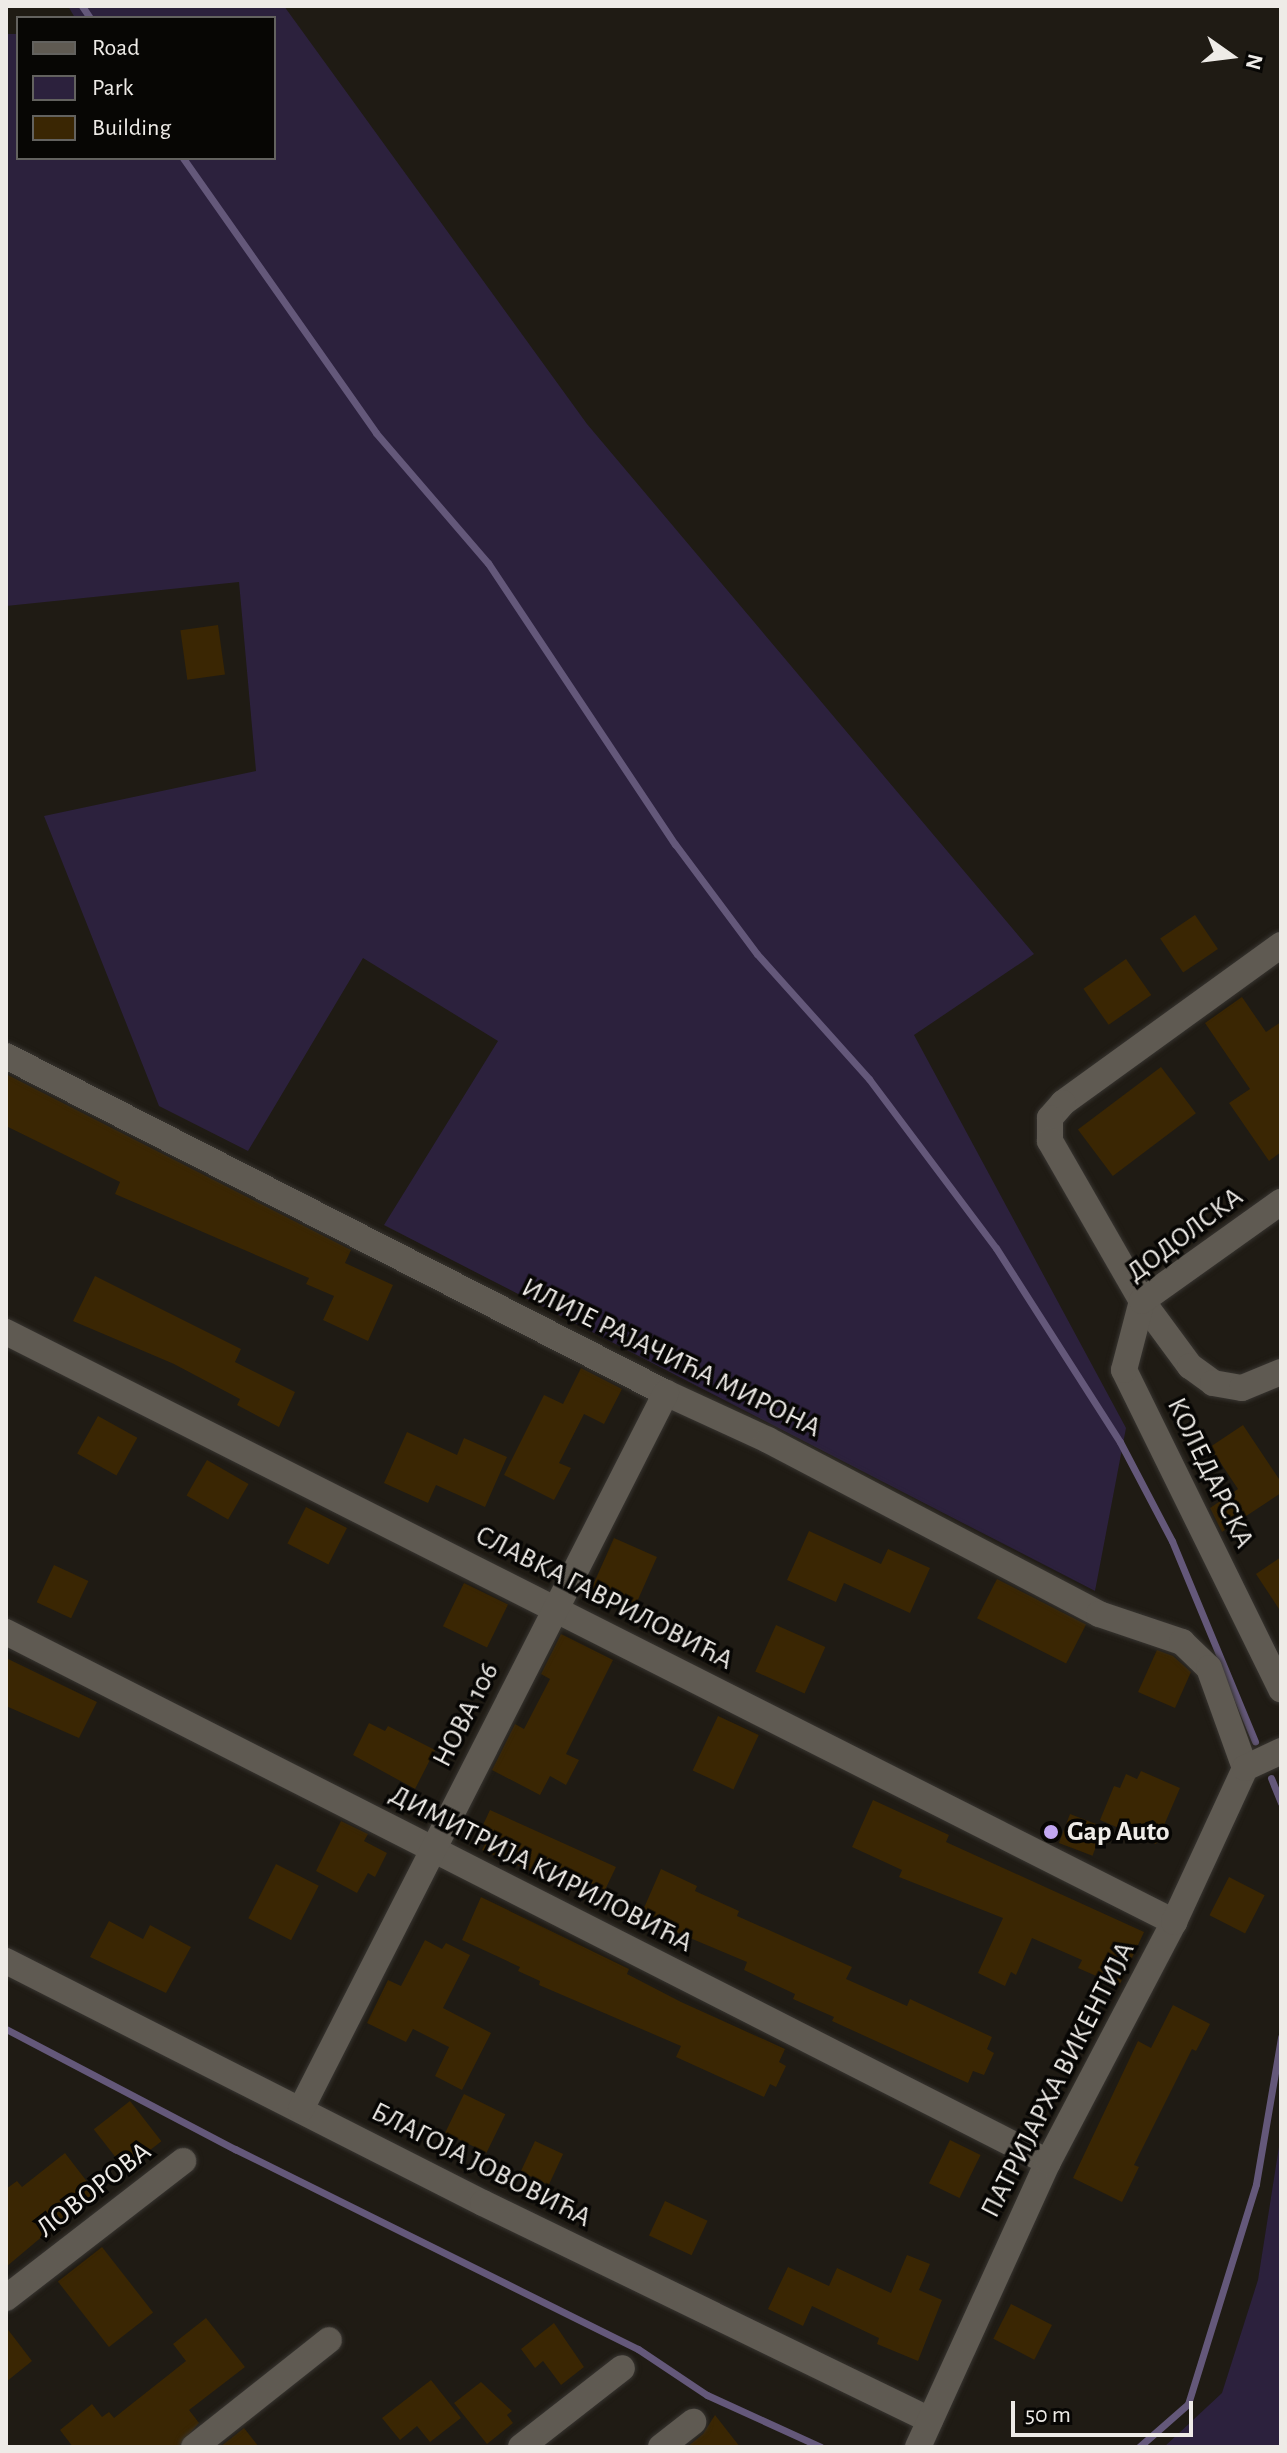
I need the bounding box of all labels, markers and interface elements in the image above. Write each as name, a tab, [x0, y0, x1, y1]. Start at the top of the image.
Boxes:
legend	[16, 16, 276, 160]
north arrow	[1191, 16, 1271, 96]
text: Road	[92, 36, 140, 60]
text: N	[1242, 52, 1267, 72]
text: Park	[92, 76, 133, 100]
text: Building	[92, 116, 171, 140]
street label: ДОДОЛСКА	[1120, 1180, 1250, 1290]
street label: ИЛИЈЕ РАЈАЧИЋА МИРОНА	[516, 1271, 826, 1445]
street label: КОЛЕДАРСКА	[1159, 1392, 1261, 1554]
street label: СЛАВКА ГАВРИЛОВИЋА	[470, 1518, 738, 1678]
street label: НОВА 106	[425, 1657, 507, 1773]
street label: ДИМИТРИЈА КИРИЛОВИЋА	[384, 1778, 698, 1960]
place label: Gap Auto	[1067, 1815, 1170, 1849]
marker: Gap Auto	[1042, 1823, 1060, 1841]
street label: ПАТРИЈАРХА ВИКЕНТИЈА	[974, 1936, 1142, 2224]
street label: БЛАГОЈА ЈОВОВИЋА	[365, 2095, 597, 2235]
street label: ЛОВОРОВА	[30, 2135, 158, 2245]
scale bar	[1015, 2385, 1197, 2435]
text: 50 m	[1025, 2403, 1071, 2427]

